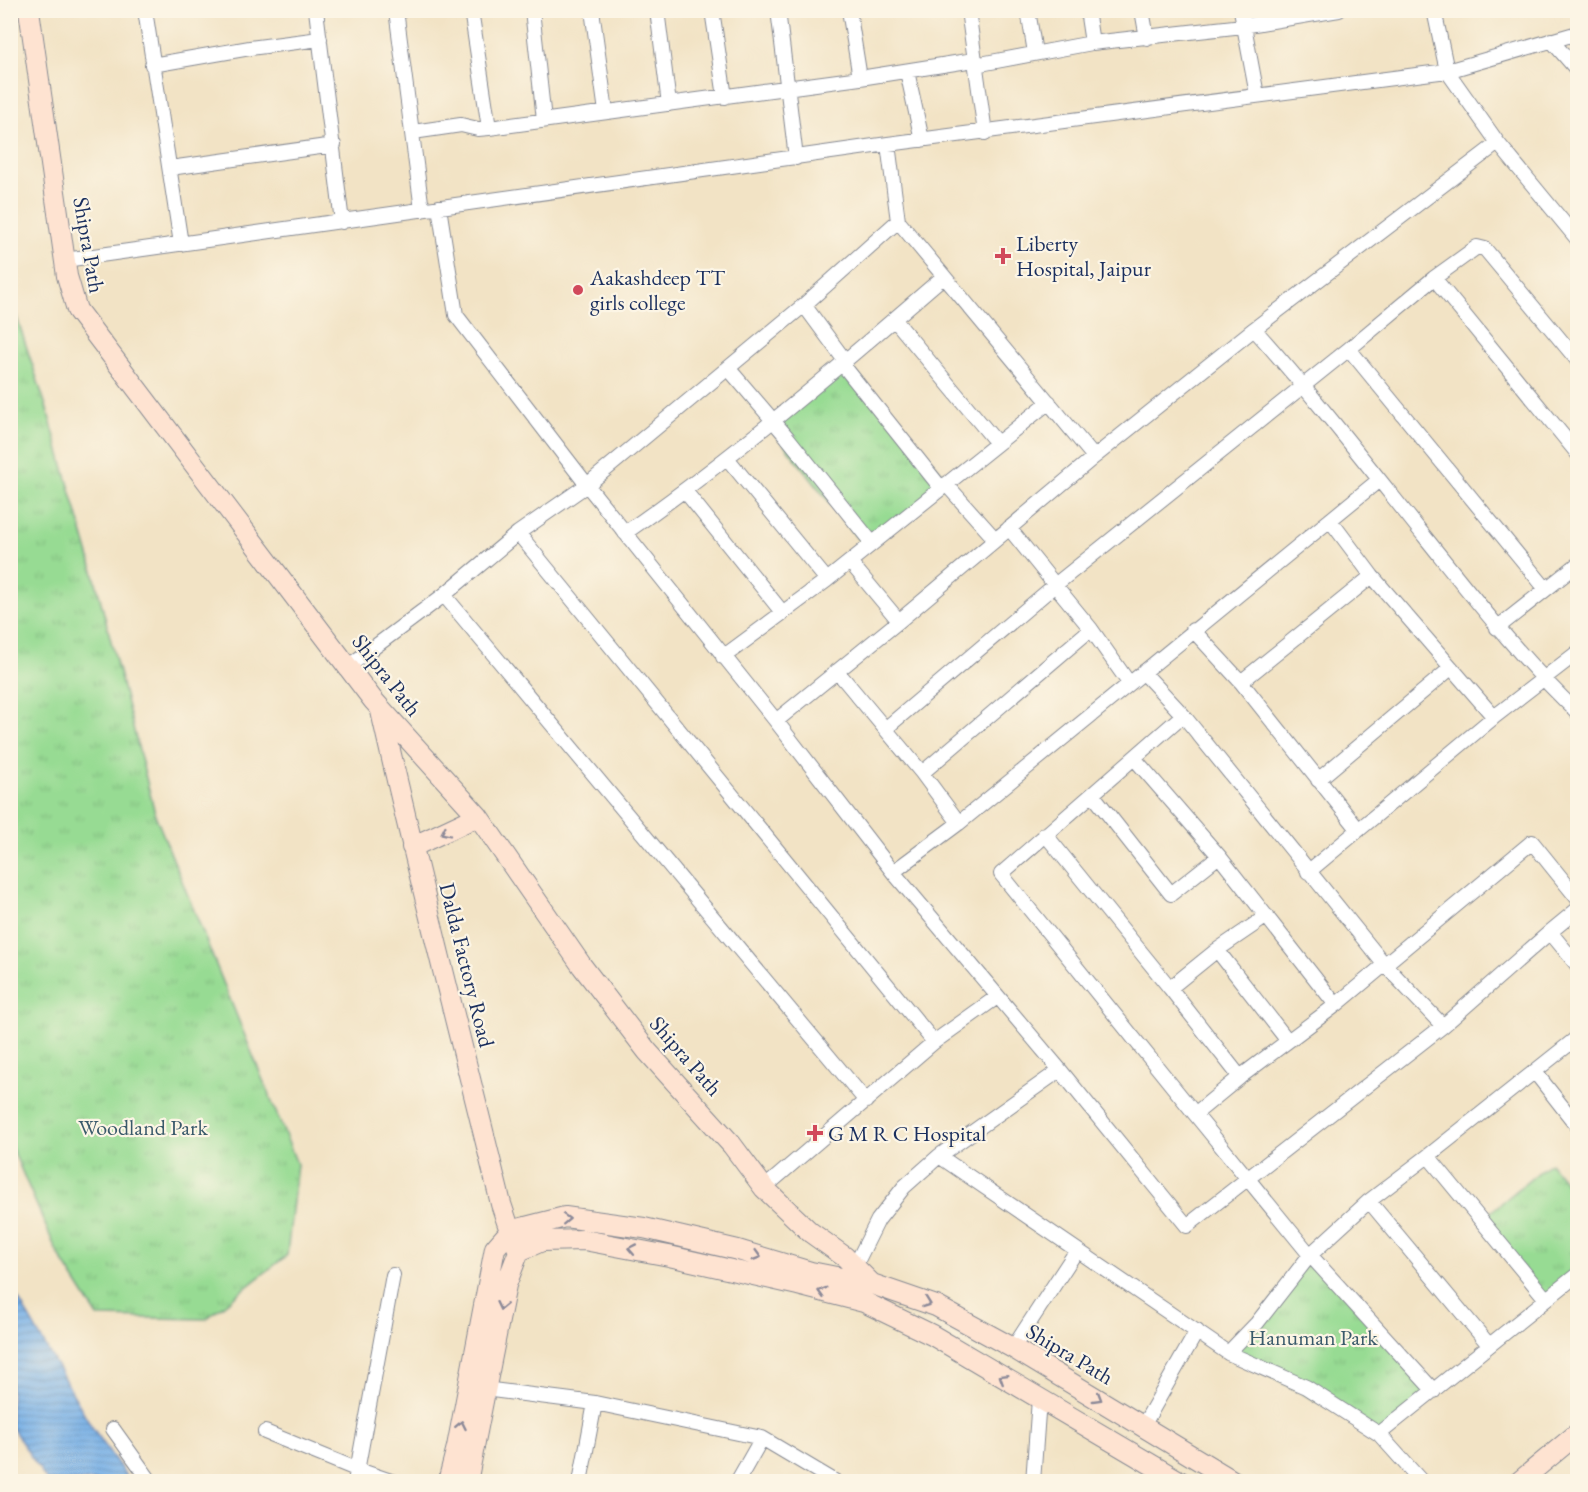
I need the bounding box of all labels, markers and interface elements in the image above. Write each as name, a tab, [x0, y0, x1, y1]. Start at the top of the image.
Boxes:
street label: Shipra Path	[66, 195, 112, 295]
place label: Liberty Hospital, Jaipur	[1016, 229, 1152, 283]
marker: Liberty Hospital, Jaipur	[994, 247, 1012, 265]
place label: Aakashdeep TT girls college	[589, 263, 725, 317]
marker: Aakashdeep TT girls college	[571, 283, 585, 297]
street label: Shipra Path	[346, 628, 428, 722]
one-way arrow	[440, 824, 451, 836]
street label: Dalda Factory Road	[433, 880, 502, 1051]
street label: Shipra Path	[643, 1010, 729, 1102]
park label: Woodland Park	[78, 1113, 208, 1142]
place label: G M R C Hospital	[828, 1119, 986, 1148]
marker: G M R C Hospital	[806, 1124, 824, 1142]
one-way arrow	[562, 1213, 571, 1225]
one-way arrow	[627, 1243, 637, 1256]
one-way arrow	[752, 1248, 762, 1261]
one-way arrow	[817, 1287, 828, 1299]
one-way arrow	[922, 1296, 932, 1309]
one-way arrow	[495, 1301, 508, 1311]
street label: Shipra Path	[1021, 1317, 1119, 1391]
park label: Hanuman Park	[1248, 1323, 1378, 1352]
one-way arrow	[999, 1373, 1009, 1385]
one-way arrow	[1092, 1391, 1102, 1403]
one-way arrow	[454, 1420, 467, 1430]

